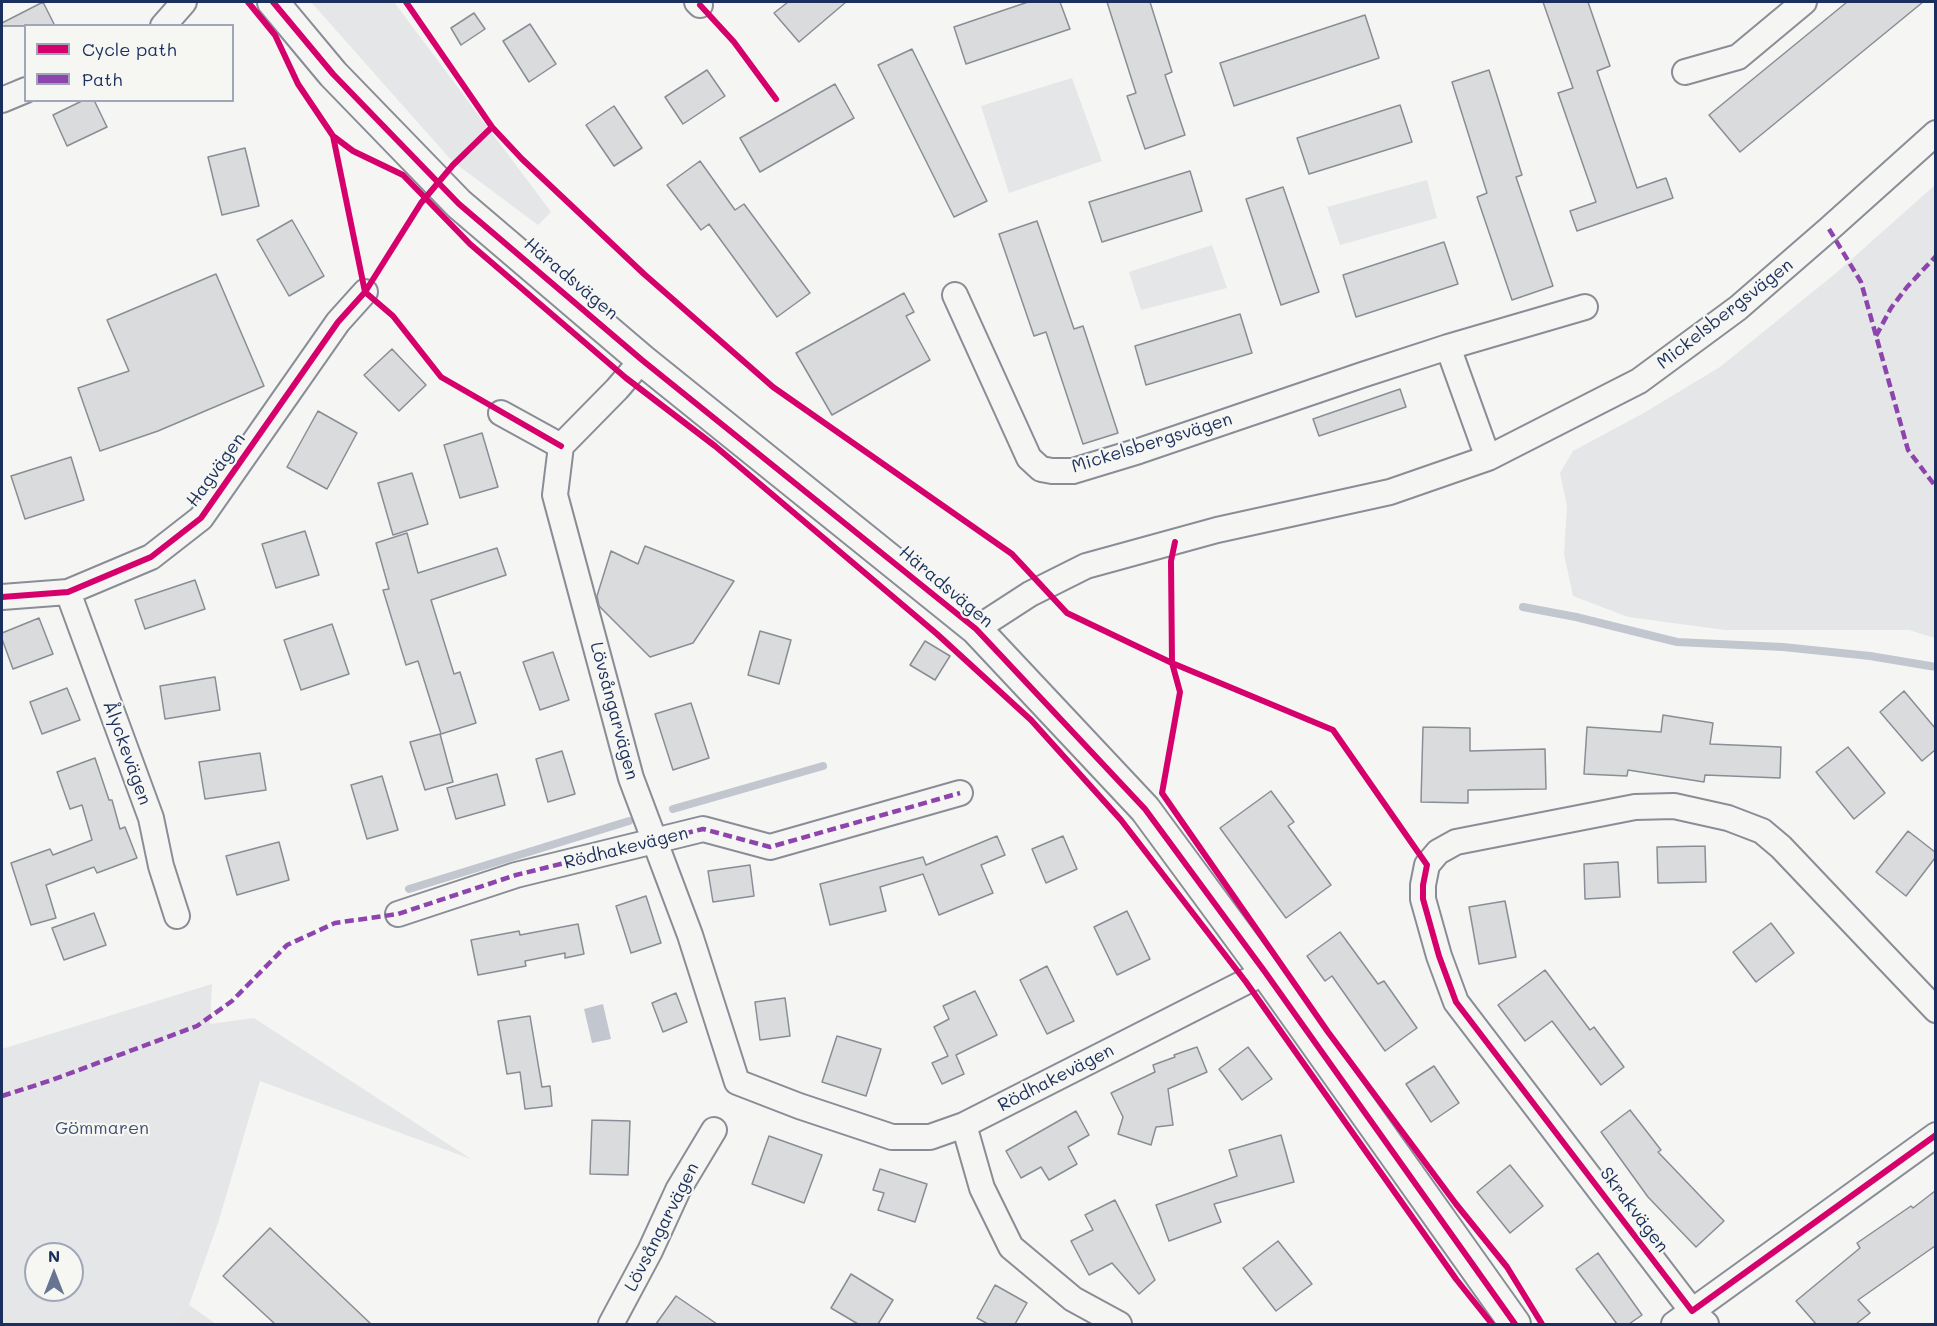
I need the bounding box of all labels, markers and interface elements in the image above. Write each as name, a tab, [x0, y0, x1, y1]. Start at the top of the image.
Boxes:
legend	[24, 24, 234, 102]
text: Cycle path	[82, 37, 177, 61]
text: Path	[82, 67, 122, 91]
street label: Häradsvägen	[520, 233, 622, 325]
street label: Mickelsbergsvägen	[1653, 254, 1797, 374]
street label: Mickelsbergsvägen	[1069, 408, 1235, 478]
street label: Hagvägen	[182, 429, 250, 511]
street label: Häradsvägen	[895, 541, 997, 633]
street label: Lövsångarvägen	[585, 640, 643, 782]
street label: Ålyckevägen	[98, 698, 156, 808]
street label: Rödhakevägen	[562, 822, 690, 874]
street label: Rödhakevägen	[994, 1039, 1118, 1117]
park label: Gömmaren	[55, 1117, 149, 1139]
street label: Lövsångarvägen	[620, 1159, 704, 1295]
street label: Skrakvägen	[1595, 1163, 1673, 1257]
north arrow	[24, 1242, 84, 1302]
text: N	[48, 1245, 60, 1266]

